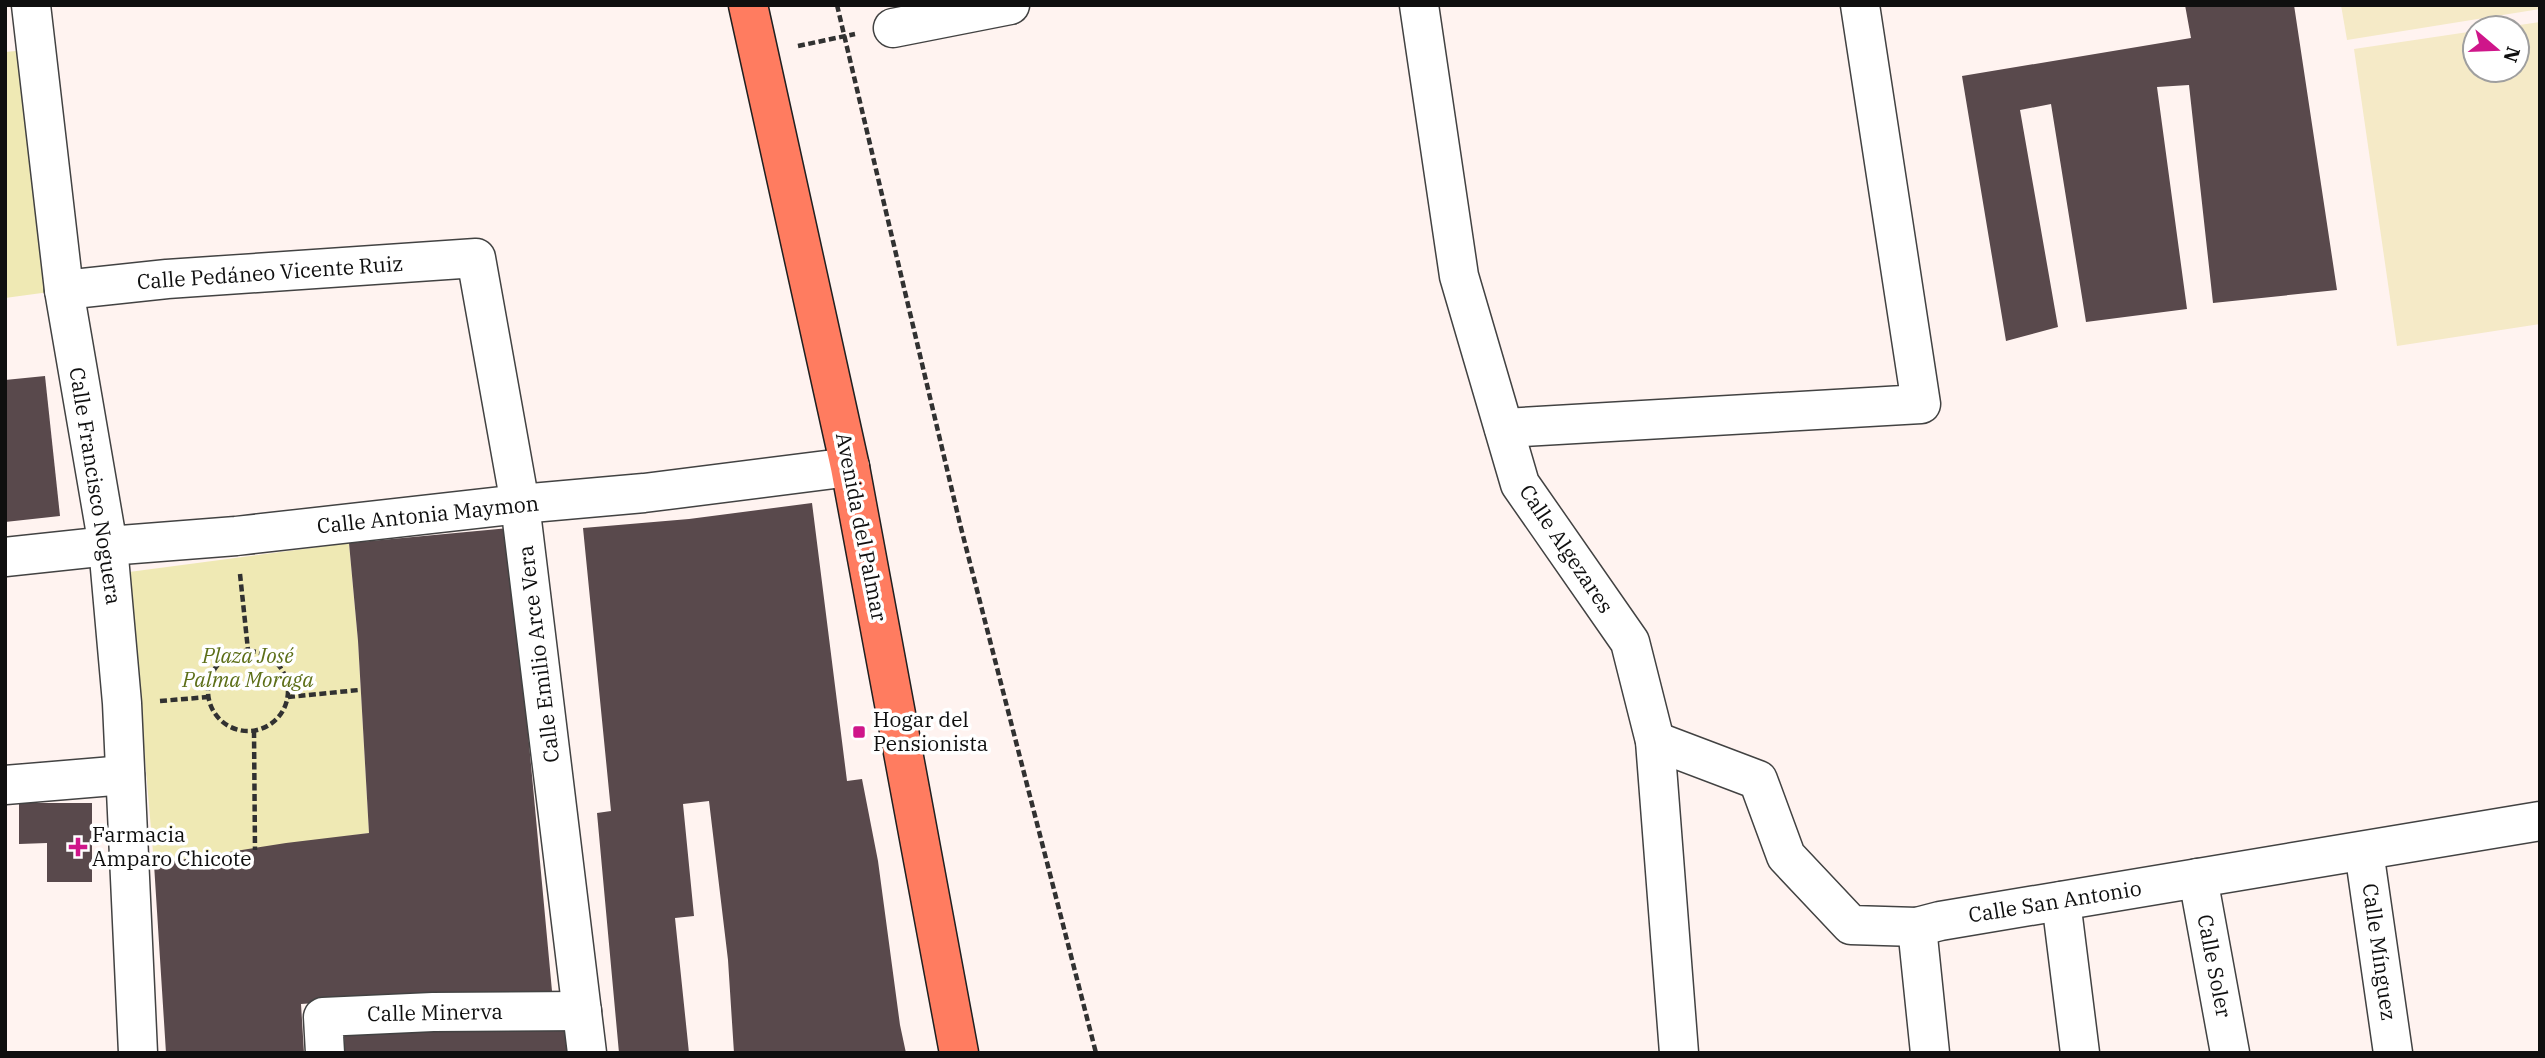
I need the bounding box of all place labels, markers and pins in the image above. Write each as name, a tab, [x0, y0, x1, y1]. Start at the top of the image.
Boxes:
place label: Hogar del Pensionista	[873, 705, 988, 757]
marker: Hogar del Pensionista	[851, 724, 867, 740]
place label: Farmacia Amparo Chicote	[92, 820, 251, 872]
marker: Farmacia Amparo Chicote	[70, 839, 86, 855]

